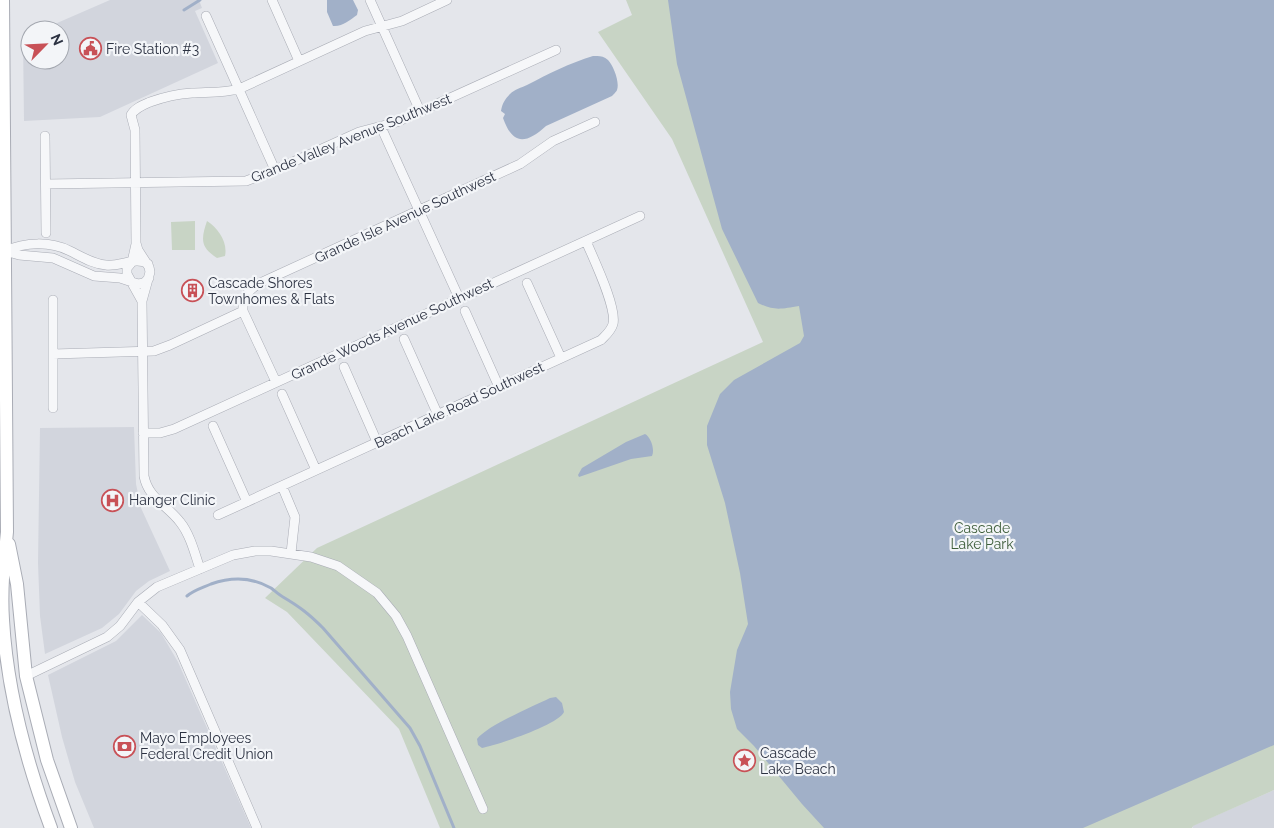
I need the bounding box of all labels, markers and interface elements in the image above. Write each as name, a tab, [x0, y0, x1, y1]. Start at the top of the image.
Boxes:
north arrow	[20, 20, 70, 70]
text: N	[47, 32, 66, 48]
public building icon: Fire Station #3	[78, 37, 102, 61]
place label: Fire Station #3	[106, 41, 199, 57]
street label: Grande Valley Avenue Southwest	[249, 90, 454, 186]
street label: Grande Isle Avenue Southwest	[312, 168, 498, 266]
place label: Cascade Shores Townhomes & Flats	[208, 275, 335, 307]
street label: Grande Woods Avenue Southwest	[288, 275, 496, 383]
building icon: Cascade Shores Townhomes & Flats	[180, 279, 204, 303]
street label: Beach Lake Road Southwest	[372, 359, 546, 451]
hospital icon: Hanger Clinic	[101, 488, 125, 512]
place label: Hanger Clinic	[129, 492, 216, 508]
park label: Cascade Lake Park	[950, 520, 1014, 552]
place label: Mayo Employees Federal Credit Union	[140, 730, 273, 762]
bank icon: Mayo Employees Federal Credit Union	[112, 734, 136, 758]
place label: Cascade Lake Beach	[760, 745, 836, 777]
place icon: Cascade Lake Beach	[732, 749, 756, 773]

